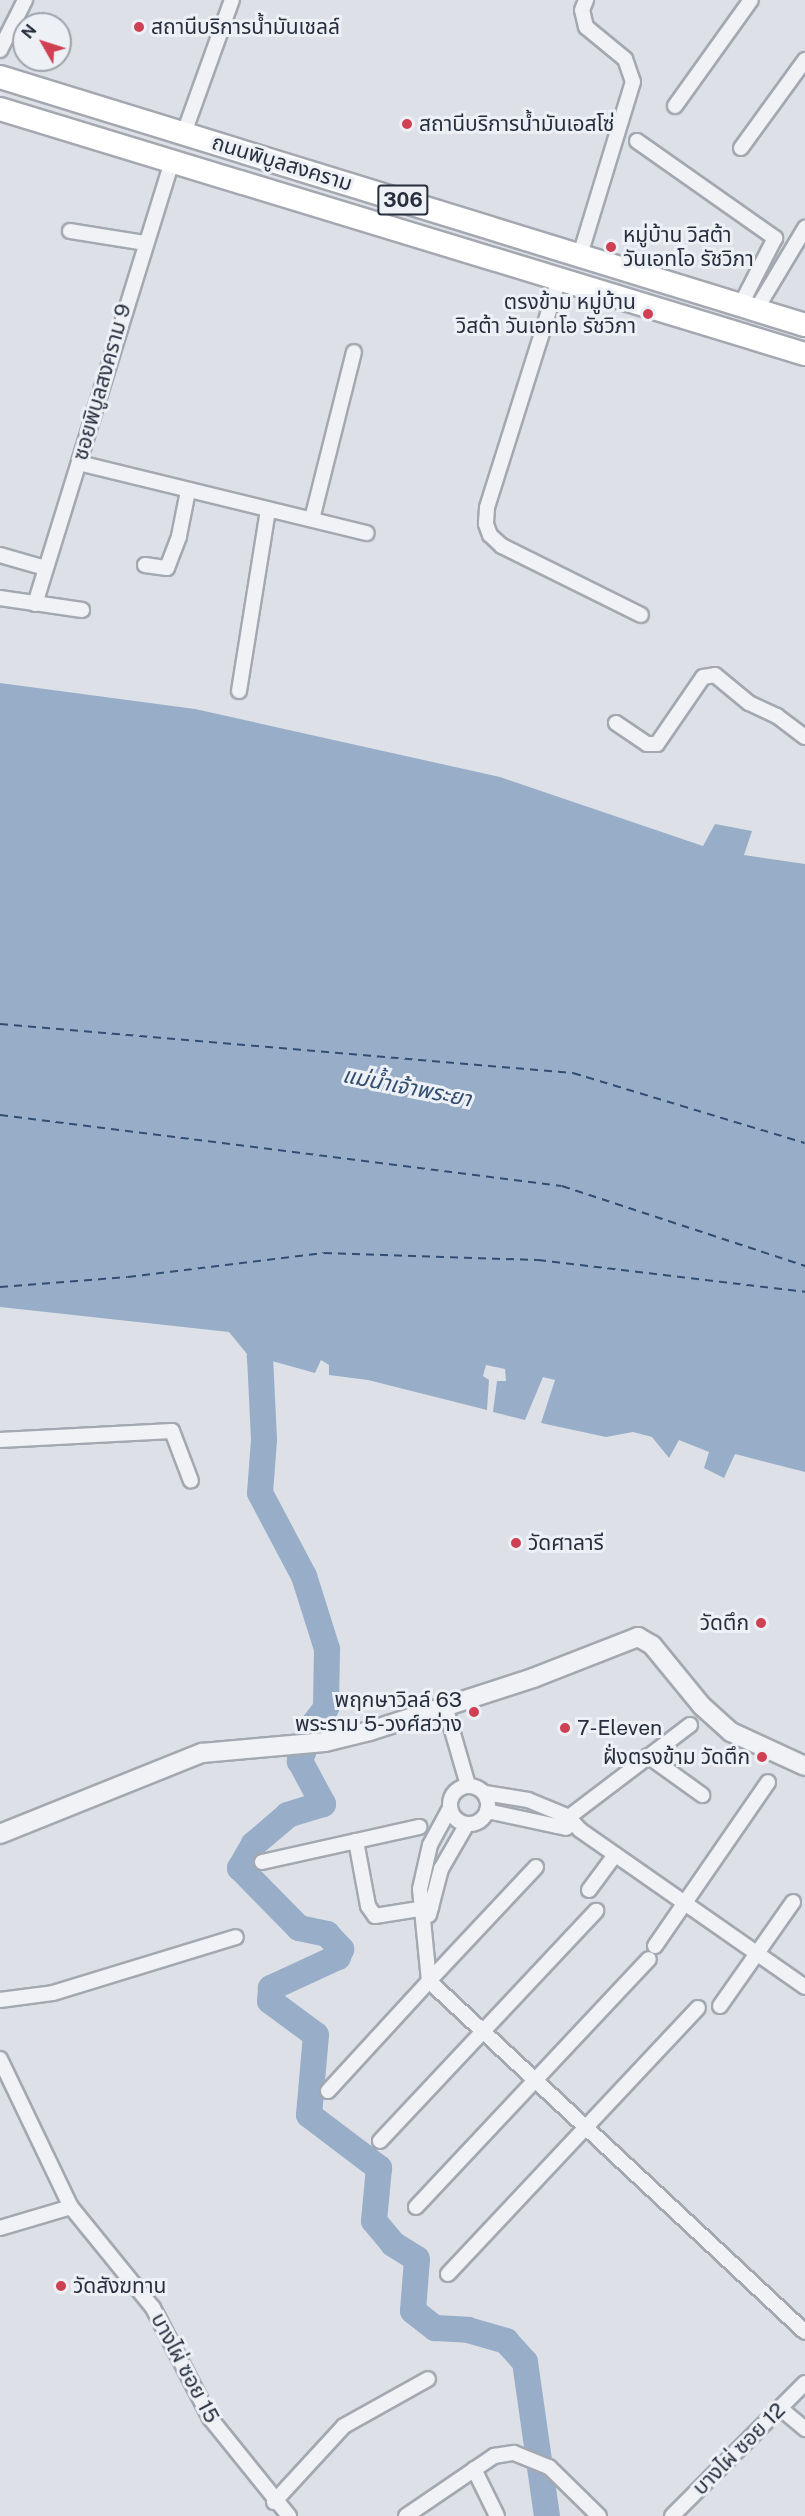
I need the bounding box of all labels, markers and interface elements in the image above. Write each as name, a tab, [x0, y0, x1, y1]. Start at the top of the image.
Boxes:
north arrow	[12, 12, 72, 72]
place label: สถานีบริการน้ำมันเชลล์	[151, 14, 340, 40]
marker: สถานีบริการน้ำมันเชลล์	[132, 20, 146, 34]
text: N	[18, 21, 40, 42]
place label: สถานีบริการน้ำมันเอสโซ่	[419, 111, 614, 137]
marker: สถานีบริการน้ำมันเอสโซ่	[400, 117, 414, 131]
street label: ถนนพิบูลสงคราม	[209, 130, 355, 196]
road number: 306	[376, 183, 430, 217]
place label: หมู่บ้าน วิสต้า วันเอทโอ รัชวิภา	[623, 222, 754, 272]
marker: หมู่บ้าน วิสต้า วันเอทโอ รัชวิภา	[604, 240, 618, 254]
place label: ตรงข้าม หมู่บ้าน วิสต้า วันเอทโอ รัชวิภา	[456, 289, 636, 339]
street label: ซอยพิบูลสงคราม 9	[68, 301, 136, 463]
marker: ตรงข้าม หมู่บ้าน วิสต้า วันเอทโอ รัชวิภา	[641, 307, 655, 321]
water label: แม่น้ำเจ้าพระยา	[340, 1062, 474, 1112]
place label: วัดศาลารี	[528, 1530, 604, 1556]
marker: วัดศาลารี	[509, 1536, 523, 1550]
place label: วัดตึก	[700, 1610, 749, 1636]
marker: วัดตึก	[754, 1616, 768, 1630]
place label: พฤกษาวิลล์ 63 พระราม 5-วงศ์สว่าง	[295, 1687, 462, 1737]
marker: พฤกษาวิลล์ 63 พระราม 5-วงศ์สว่าง	[467, 1705, 481, 1719]
place label: 7-Eleven	[577, 1715, 662, 1741]
marker: 7-Eleven	[558, 1721, 572, 1735]
place label: ฝั่งตรงข้าม วัดตึก	[603, 1744, 750, 1770]
marker: ฝั่งตรงข้าม วัดตึก	[755, 1750, 769, 1764]
place label: วัดสังฆทาน	[73, 2273, 166, 2299]
marker: วัดสังฆทาน	[54, 2279, 68, 2293]
street label: บางไผ่ ซอย 15	[145, 2309, 225, 2427]
street label: บางไผ่ ซอย 12	[688, 2398, 790, 2500]

